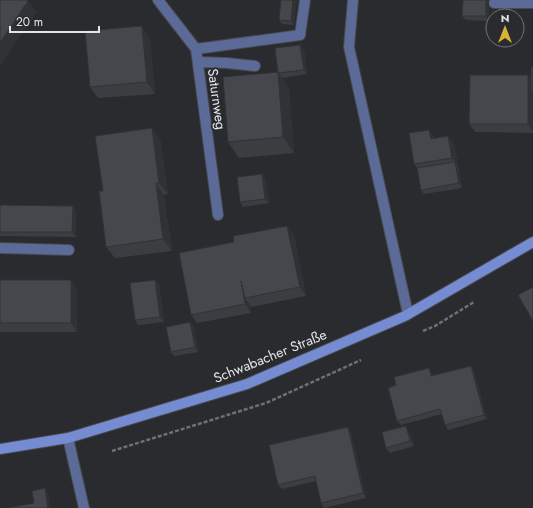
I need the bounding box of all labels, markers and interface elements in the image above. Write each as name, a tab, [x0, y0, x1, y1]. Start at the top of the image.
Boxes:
scale bar	[10, 8, 99, 34]
north arrow	[485, 8, 525, 48]
text: N	[501, 10, 509, 26]
text: 20 m	[16, 13, 43, 31]
street label: Saturnweg	[203, 67, 231, 131]
street label: Schwabacher Straße	[210, 324, 330, 388]

